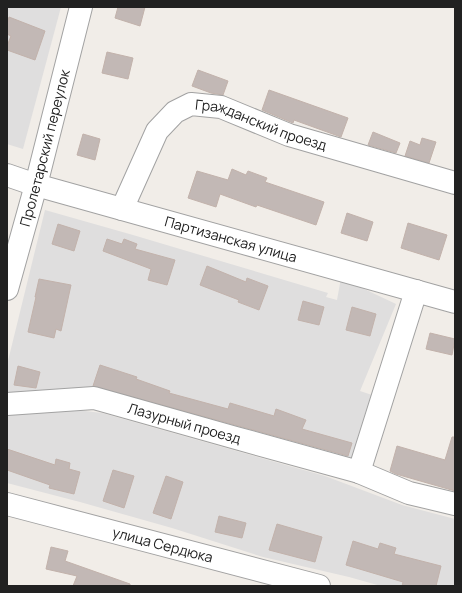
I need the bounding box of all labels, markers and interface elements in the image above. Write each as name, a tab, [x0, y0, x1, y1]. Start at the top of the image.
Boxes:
street label: Пролетарский переулок	[15, 66, 74, 229]
street label: Гражданский проезд	[194, 94, 329, 154]
street label: Партизанская улица	[163, 211, 299, 266]
street label: Лазурный проезд	[126, 398, 243, 448]
street label: улица Сердюка	[111, 522, 215, 567]

